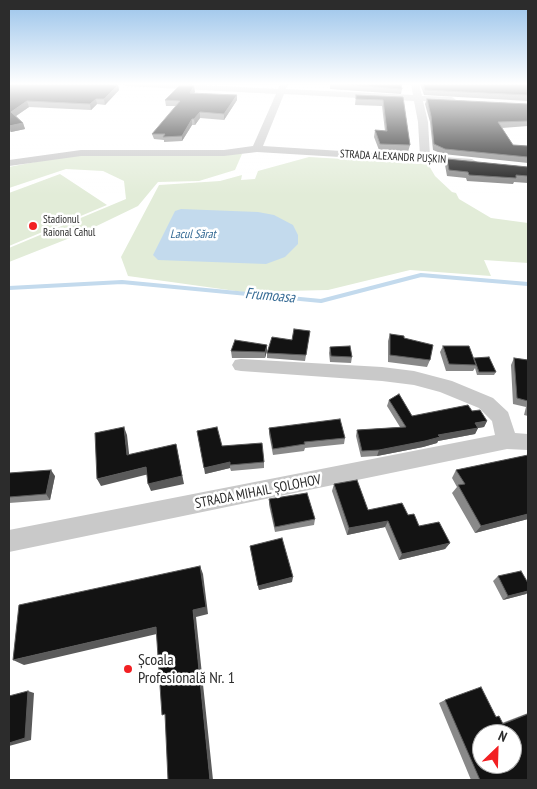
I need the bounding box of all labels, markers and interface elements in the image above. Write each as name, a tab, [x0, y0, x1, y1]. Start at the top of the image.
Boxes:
street label: STRADA ALEXANDR PUȘKIN	[339, 148, 447, 166]
place label: Stadionul Raional Cahul	[43, 213, 95, 239]
marker: Stadionul Raional Cahul	[27, 220, 39, 232]
water label: Lacul Sărat	[170, 228, 216, 242]
water label: Frumoasa	[244, 285, 296, 307]
street label: STRADA MIHAIL ȘOLOHOV	[194, 472, 322, 512]
place label: Școala Profesională Nr. 1	[138, 650, 235, 688]
marker: Școala Profesională Nr. 1	[122, 663, 134, 675]
north arrow	[472, 724, 522, 774]
text: N	[496, 726, 510, 746]

